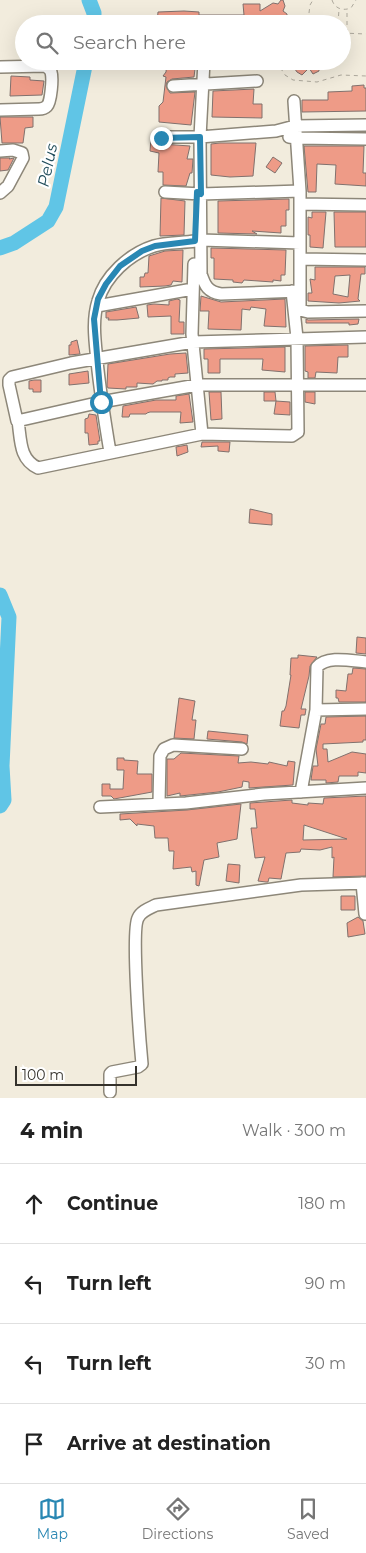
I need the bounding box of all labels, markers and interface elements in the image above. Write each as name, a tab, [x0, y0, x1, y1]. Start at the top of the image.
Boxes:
search box	[15, 15, 351, 70]
icon: search	[33, 29, 61, 57]
text: Search here	[73, 31, 186, 54]
route end	[150, 127, 173, 150]
water label: Pelus	[34, 142, 61, 189]
route start	[90, 391, 113, 414]
scale bar	[15, 1063, 138, 1086]
text: 100 m	[22, 1066, 64, 1084]
text: 4 min	[20, 1118, 83, 1143]
text: Walk · 300 m	[242, 1121, 346, 1140]
icon: ahead	[20, 1190, 48, 1218]
text: Continue	[67, 1192, 158, 1215]
text: 180 m	[298, 1194, 346, 1213]
icon: left	[20, 1270, 48, 1298]
text: Turn left	[67, 1272, 152, 1295]
text: 90 m	[304, 1274, 346, 1293]
icon: left	[20, 1350, 48, 1378]
text: Turn left	[67, 1352, 152, 1375]
text: 30 m	[305, 1354, 346, 1373]
icon: arrive	[20, 1430, 48, 1458]
text: Arrive at destination	[67, 1432, 271, 1455]
tab: Map	[37, 1495, 68, 1543]
tab: Directions	[142, 1495, 213, 1543]
tab: Saved	[287, 1495, 329, 1543]

